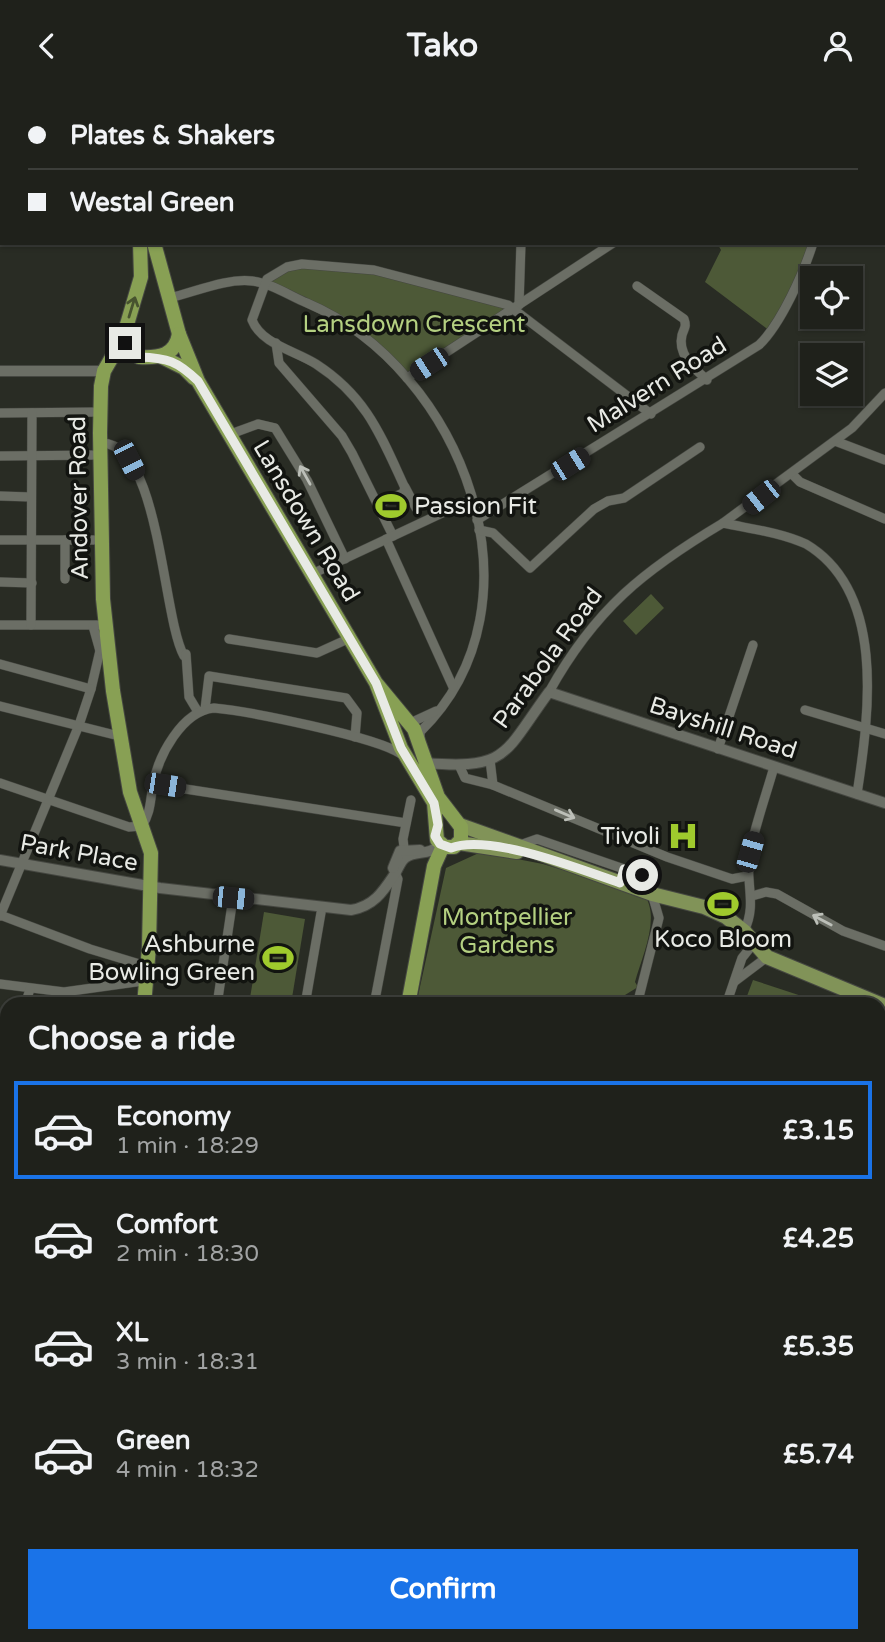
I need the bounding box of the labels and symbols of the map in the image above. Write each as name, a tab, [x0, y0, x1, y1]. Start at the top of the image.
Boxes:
one-way arrow	[126, 297, 139, 319]
park label: Lansdown Crescent	[302, 310, 526, 339]
route end	[109, 327, 141, 359]
street label: Malvern Road	[582, 331, 732, 439]
car	[406, 344, 453, 384]
street label: Andover Road	[63, 416, 95, 580]
street label: Lansdown Road	[246, 435, 366, 607]
car	[111, 437, 148, 483]
car	[547, 444, 594, 484]
one-way arrow	[298, 466, 312, 486]
car	[738, 476, 785, 518]
sports icon: Passion Fit	[374, 489, 408, 523]
place label: Passion Fit	[414, 492, 537, 521]
street label: Parabola Road	[487, 582, 609, 734]
street label: Bayshill Road	[646, 691, 800, 765]
car	[143, 771, 188, 799]
one-way arrow	[554, 808, 575, 821]
hospital icon: Tivoli	[666, 819, 700, 853]
place label: Tivoli	[601, 822, 660, 851]
street label: Park Place	[18, 828, 140, 878]
car	[735, 829, 766, 875]
route start	[626, 859, 658, 891]
car	[212, 885, 255, 911]
sports icon: Koco Bloom	[706, 887, 740, 921]
park label: Montpellier Gardens	[442, 903, 573, 960]
one-way arrow	[812, 913, 833, 926]
place label: Koco Bloom	[654, 925, 792, 954]
place label: Ashburne Bowling Green	[88, 930, 255, 987]
sports icon: Ashburne Bowling Green	[261, 941, 295, 975]

